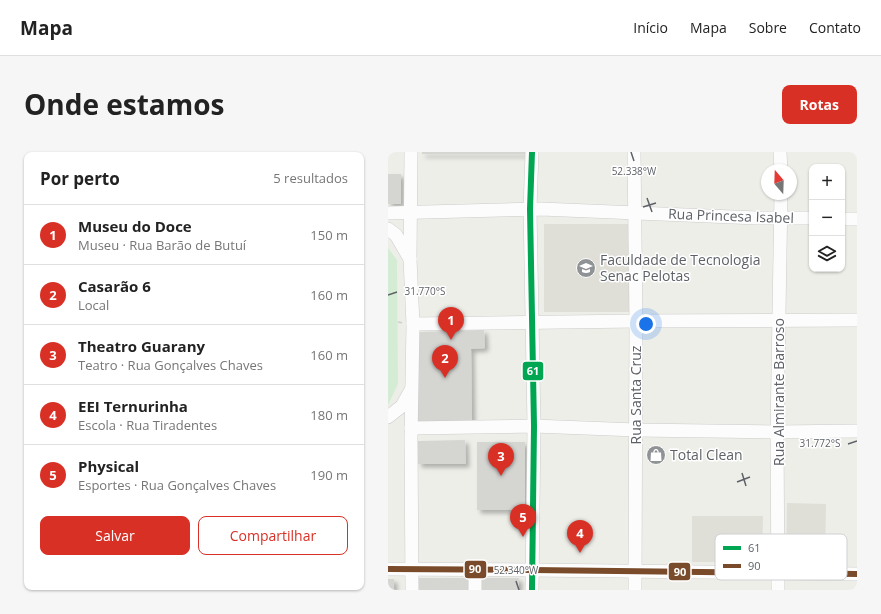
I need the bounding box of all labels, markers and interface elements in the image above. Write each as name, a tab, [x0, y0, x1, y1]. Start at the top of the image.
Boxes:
text: Mapa	[20, 15, 73, 41]
text: Início	[633, 18, 668, 37]
text: Mapa	[690, 18, 727, 37]
text: Sobre	[749, 18, 787, 37]
text: Contato	[809, 18, 861, 37]
text: Onde estamos	[24, 85, 225, 123]
button: Rotas	[782, 85, 857, 124]
text: 52.338°W	[612, 164, 657, 178]
north arrow	[761, 164, 797, 200]
map controls	[809, 164, 845, 272]
button: +	[809, 164, 845, 200]
text: Por perto	[40, 167, 120, 190]
text: 5 resultados	[273, 169, 348, 187]
button: −	[809, 200, 845, 236]
street label: Rua Princesa Isabel	[668, 204, 794, 227]
text: Museu do Doce	[78, 216, 192, 236]
text: 1	[49, 226, 57, 244]
text: 150 m	[310, 226, 348, 244]
text: Museu · Rua Barão de Butuí	[78, 236, 246, 254]
button: layers	[809, 236, 845, 272]
place label: Faculdade de Tecnologia Senac Pelotas	[600, 250, 760, 285]
school or university icon: Faculdade de Tecnologia Senac Pelotas	[575, 257, 597, 279]
text: Casarão 6	[78, 276, 151, 296]
text: 31.770°S	[405, 284, 445, 298]
text: 2	[49, 286, 57, 304]
text: 160 m	[310, 286, 348, 304]
text: Local	[78, 296, 109, 314]
pin: 1	[438, 307, 464, 340]
your location	[636, 314, 656, 334]
street label: Rua Almirante Barroso	[769, 318, 788, 466]
text: Theatro Guarany	[78, 336, 205, 356]
pin: 2	[432, 345, 458, 378]
street label: Rua Santa Cruz	[626, 345, 645, 444]
text: 3	[49, 346, 57, 364]
text: 160 m	[310, 346, 348, 364]
text: Teatro · Rua Gonçalves Chaves	[78, 356, 263, 374]
line badge: 61	[522, 361, 544, 381]
text: 61	[527, 363, 539, 378]
text: EEI Ternurinha	[78, 396, 188, 416]
text: 4	[49, 406, 57, 424]
text: 180 m	[310, 406, 348, 424]
text: Escola · Rua Tiradentes	[78, 416, 217, 434]
text: 31.772°S	[800, 436, 840, 450]
pin: 3	[488, 443, 514, 476]
shop icon: Total Clean	[645, 444, 667, 466]
place label: Total Clean	[670, 445, 743, 464]
text: Physical	[78, 456, 139, 476]
text: 5	[49, 466, 57, 484]
text: 190 m	[310, 466, 348, 484]
text: Esportes · Rua Gonçalves Chaves	[78, 476, 276, 494]
pin: 5	[510, 504, 536, 537]
button: Salvar	[40, 516, 190, 555]
button: Compartilhar	[198, 516, 348, 555]
pin: 4	[567, 520, 593, 553]
legend	[715, 534, 847, 580]
text: 61	[748, 540, 761, 555]
text: 90	[748, 558, 761, 573]
line badge: 90	[464, 560, 487, 579]
text: 90	[469, 561, 481, 576]
line badge: 90	[668, 562, 691, 581]
text: 52.340°W	[494, 563, 539, 577]
text: 90	[674, 564, 686, 579]

